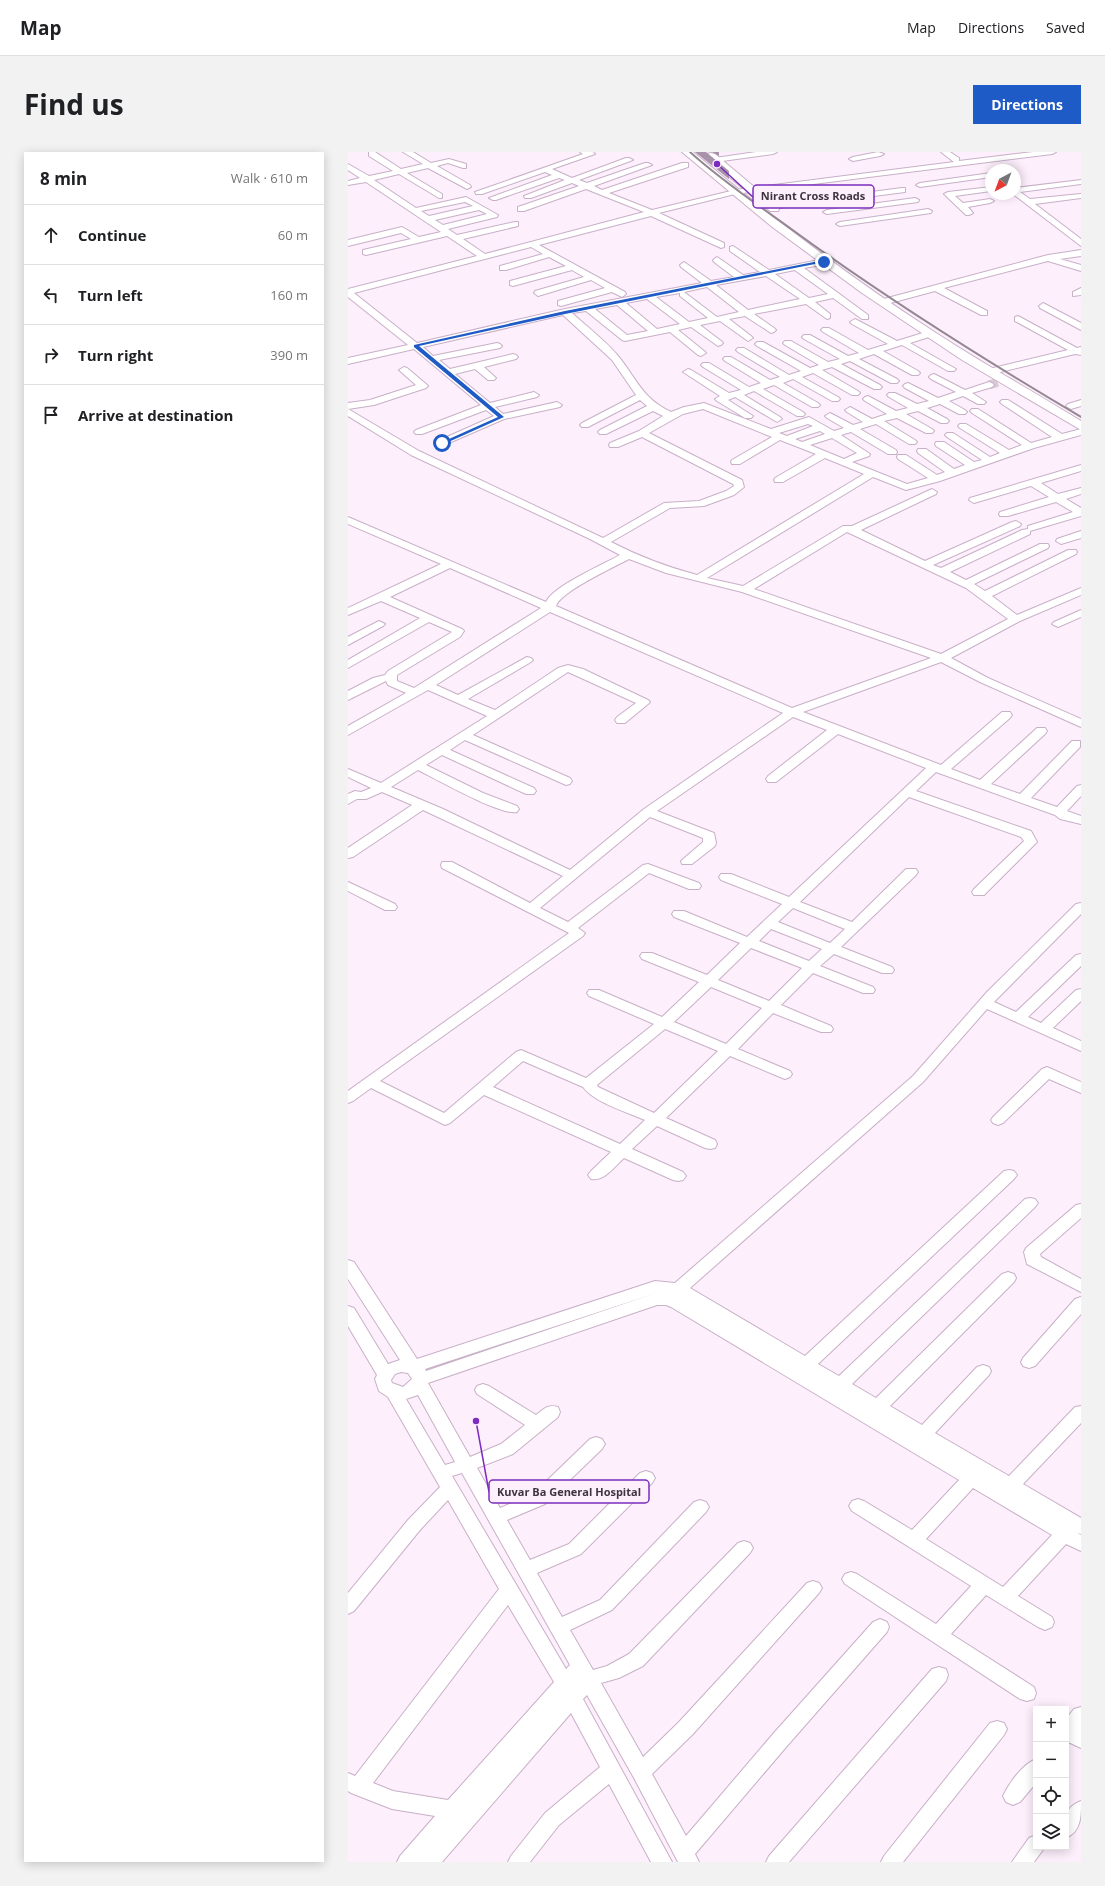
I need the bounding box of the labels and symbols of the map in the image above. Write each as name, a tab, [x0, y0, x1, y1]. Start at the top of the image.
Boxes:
north arrow	[985, 164, 1021, 200]
callout: Nirant Cross Roads	[753, 185, 874, 208]
text: Nirant Cross Roads	[761, 188, 866, 203]
route end	[815, 253, 833, 271]
route start	[433, 434, 451, 452]
callout: Kuvar Ba General Hospital	[489, 1480, 649, 1503]
text: Kuvar Ba General Hospital	[497, 1484, 641, 1499]

